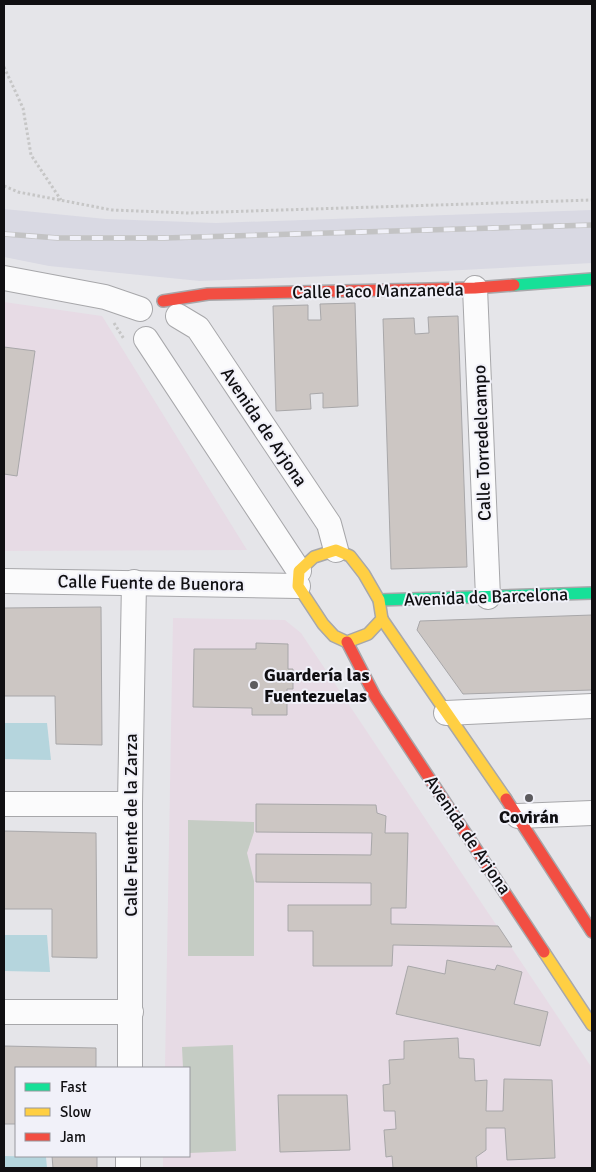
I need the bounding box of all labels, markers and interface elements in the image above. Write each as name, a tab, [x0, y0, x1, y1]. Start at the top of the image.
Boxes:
street label: Calle Paco Manzaneda	[292, 279, 464, 303]
street label: Avenida de Arjona	[216, 363, 312, 491]
street label: Calle Torredelcampo	[468, 365, 496, 521]
street label: Calle Fuente de Buenora	[57, 570, 245, 596]
street label: Avenida de Barcelona	[403, 583, 569, 611]
place label: Guardería las Fuentezuelas	[264, 664, 369, 707]
marker: Guardería las Fuentezuelas	[248, 679, 260, 691]
street label: Calle Fuente de la Zarza	[120, 733, 142, 917]
street label: Avenida de Arjona	[420, 771, 516, 899]
marker: Covirán	[523, 792, 535, 804]
place label: Covirán	[499, 806, 559, 828]
legend	[15, 1067, 190, 1157]
text: Fast	[60, 1078, 87, 1096]
text: Slow	[60, 1103, 91, 1121]
text: Jam	[60, 1128, 86, 1146]

